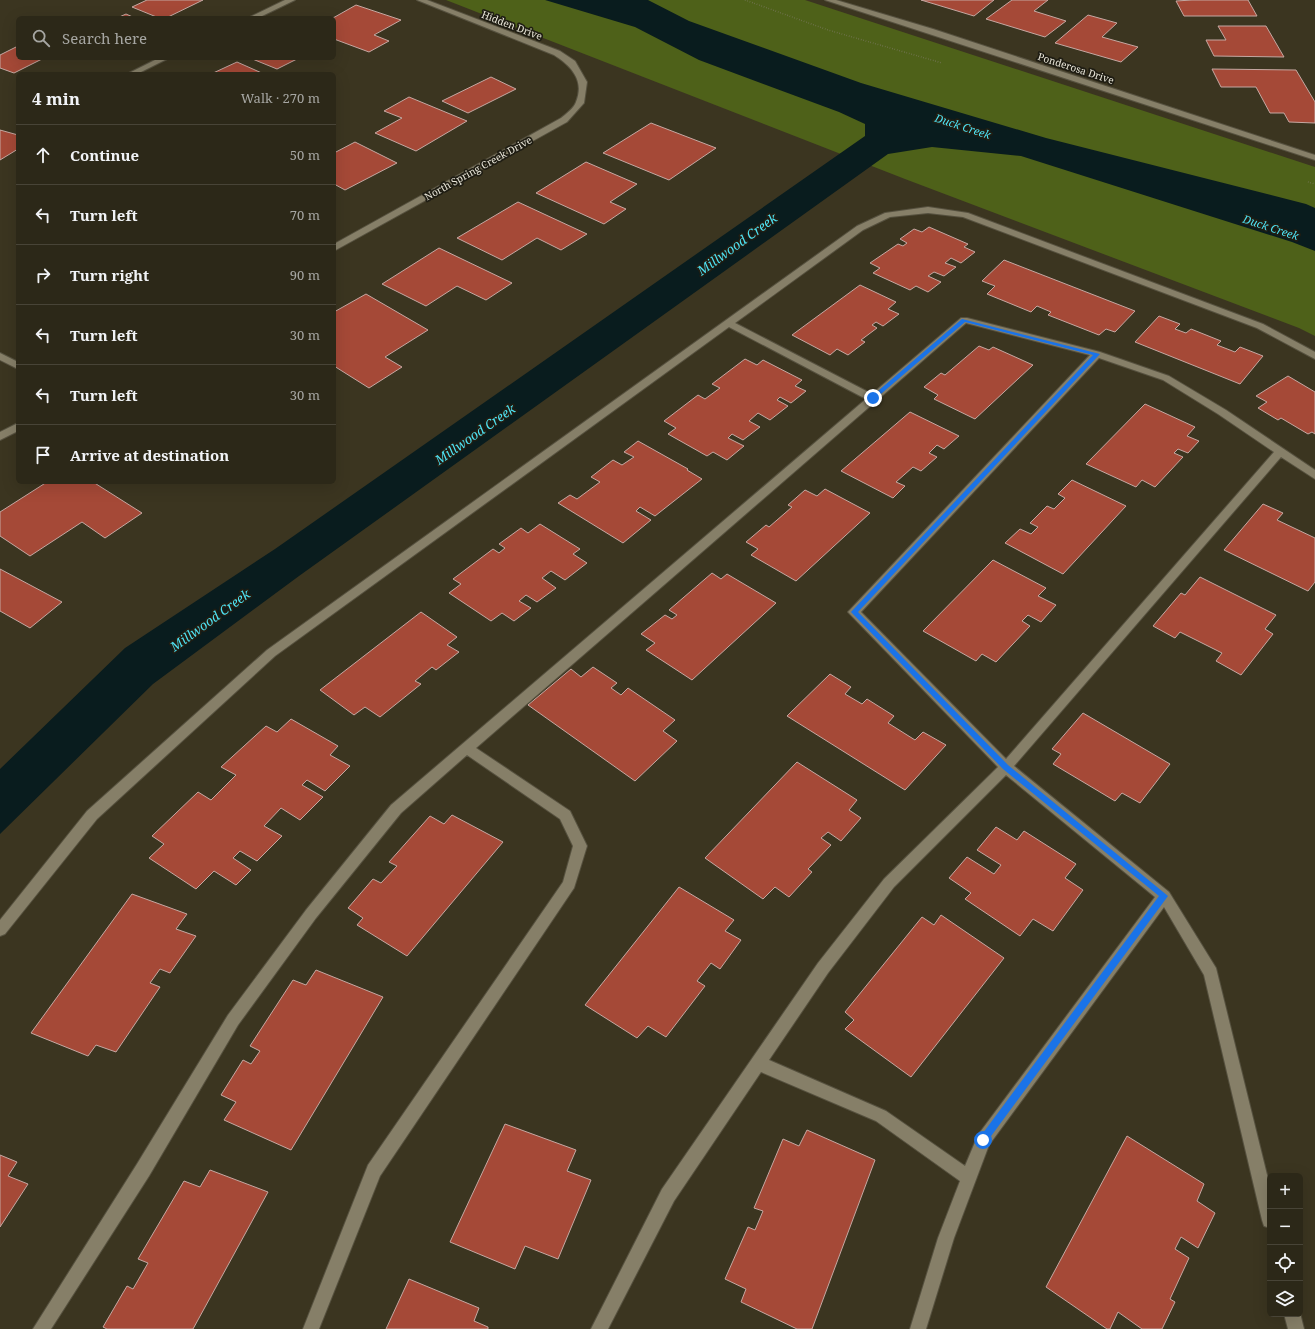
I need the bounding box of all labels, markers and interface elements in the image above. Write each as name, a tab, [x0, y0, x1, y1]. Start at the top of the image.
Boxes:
street label: Hidden Drive	[480, 7, 544, 43]
search box	[16, 16, 336, 60]
icon: search	[30, 27, 52, 49]
text: Search here	[62, 28, 147, 48]
street label: Ponderosa Drive	[1036, 49, 1116, 87]
text: 4 min	[32, 87, 80, 110]
text: Walk · 270 m	[241, 89, 320, 107]
water label: Duck Creek	[932, 110, 994, 142]
street label: North Spring Creek Drive	[422, 133, 534, 203]
icon: ahead	[32, 144, 54, 166]
text: Continue	[70, 145, 139, 165]
text: 50 m	[290, 146, 320, 164]
icon: left	[32, 204, 54, 226]
text: Turn left	[70, 205, 138, 225]
text: 70 m	[290, 206, 320, 224]
water label: Millwood Creek	[693, 209, 781, 280]
water label: Duck Creek	[1240, 211, 1302, 243]
icon: right	[32, 264, 54, 286]
text: Turn right	[70, 265, 149, 285]
text: 90 m	[290, 266, 320, 284]
icon: left	[32, 324, 54, 346]
text: Turn left	[70, 325, 138, 345]
text: 30 m	[290, 326, 320, 344]
icon: left	[32, 384, 54, 406]
text: Turn left	[70, 385, 138, 405]
text: 30 m	[290, 386, 320, 404]
route end	[864, 389, 882, 407]
water label: Millwood Creek	[430, 399, 519, 469]
icon: arrive	[32, 444, 54, 466]
text: Arrive at destination	[70, 445, 229, 465]
water label: Millwood Creek	[166, 585, 254, 656]
route start	[974, 1131, 992, 1149]
map controls	[1267, 1173, 1303, 1317]
button: +	[1267, 1173, 1303, 1209]
button: −	[1267, 1209, 1303, 1245]
button: locate	[1267, 1245, 1303, 1281]
button: layers	[1267, 1281, 1303, 1317]

